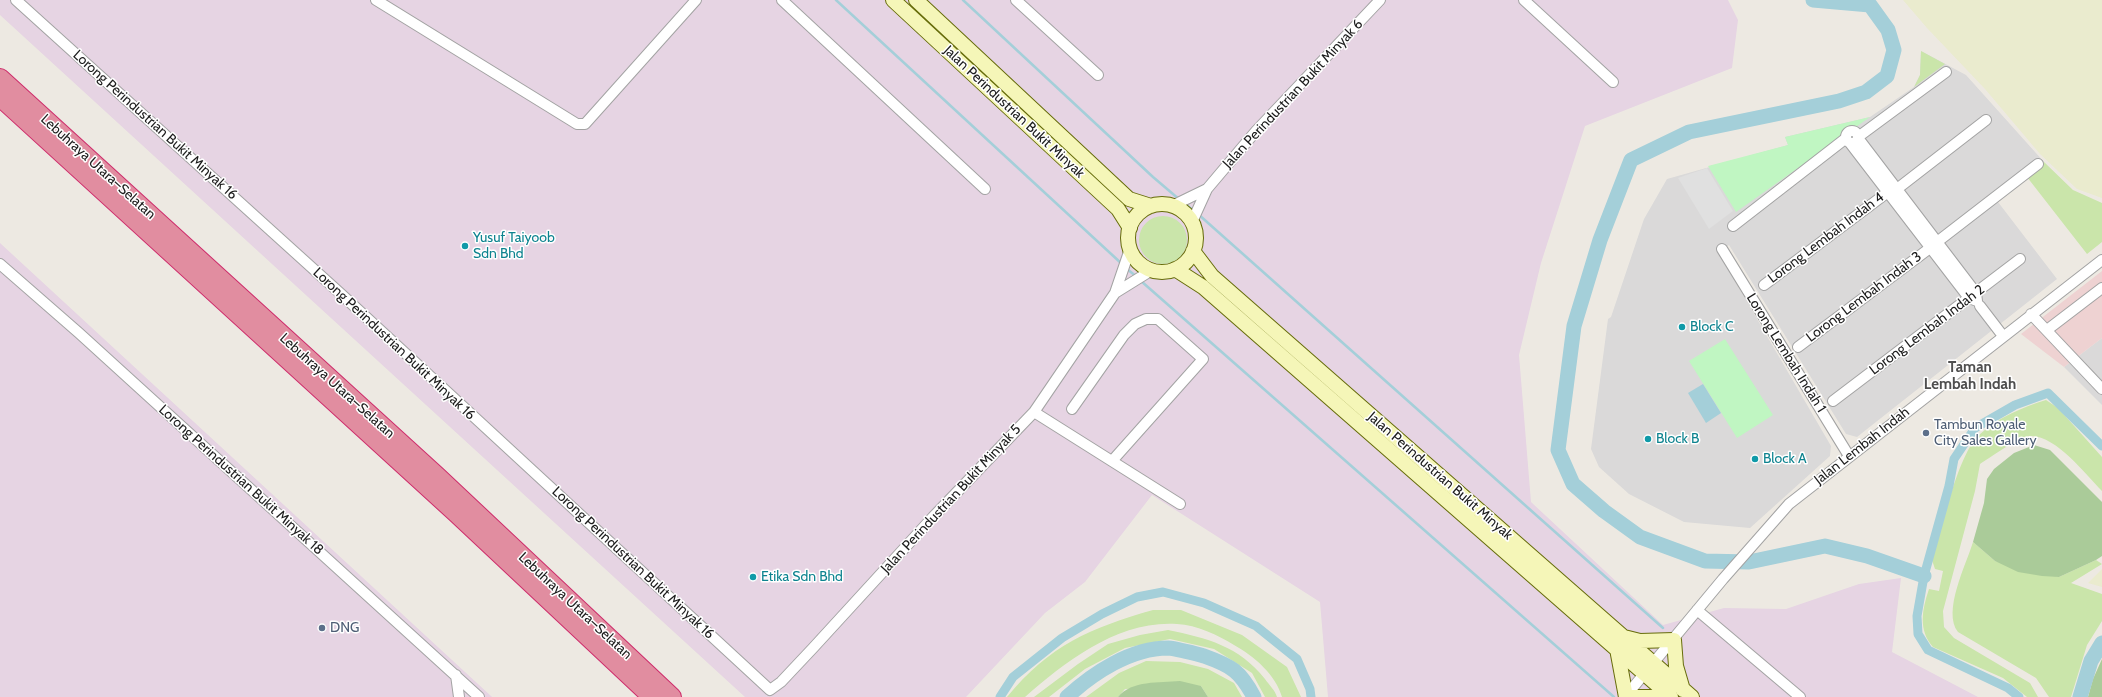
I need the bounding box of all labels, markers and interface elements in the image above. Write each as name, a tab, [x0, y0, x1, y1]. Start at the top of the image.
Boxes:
street label: Jalan Perindustrian Bukit Minyak 6	[1219, 16, 1367, 172]
street label: Jalan Perindustrian Bukit Minyak	[940, 42, 1088, 182]
street label: Lorong Perindustrian Bukit Minyak 16	[69, 47, 241, 203]
street label: Lebuhraya Utara–Selatan	[37, 111, 159, 223]
street label: Lorong Lembah Indah 4	[1765, 189, 1887, 287]
place label: Yusuf Taiyoob Sdn Bhd	[473, 230, 555, 262]
marker: Yusuf Taiyoob Sdn Bhd	[460, 241, 470, 251]
street label: Lorong Lembah Indah 3	[1803, 248, 1925, 346]
street label: Lorong Perindustrian Bukit Minyak 16	[309, 264, 479, 424]
street label: Lorong Lembah Indah 2	[1866, 281, 1988, 379]
street label: Lorong Lembah Indah 1	[1743, 290, 1829, 416]
place label: Block C	[1690, 319, 1734, 335]
marker: Block C	[1677, 322, 1687, 332]
street label: Lebuhraya Utara–Selatan	[276, 330, 398, 442]
district label: Taman Lembah Indah	[1924, 359, 2016, 394]
street label: Lorong Perindustrian Bukit Minyak 18	[155, 401, 327, 559]
street label: Jalan Lembah Indah	[1811, 404, 1913, 488]
street label: Jalan Perindustrian Bukit Minyak	[1364, 408, 1516, 544]
place label: Tambun Royale City Sales Gallery	[1934, 417, 2037, 450]
street label: Jalan Perindustrian Bukit Minyak 5	[878, 421, 1024, 577]
marker: Tambun Royale City Sales Gallery	[1921, 428, 1931, 438]
place label: Block B	[1656, 431, 1699, 447]
marker: Block B	[1643, 434, 1653, 444]
place label: Block A	[1763, 451, 1807, 467]
marker: Block A	[1750, 454, 1760, 464]
street label: Lorong Perindustrian Bukit Minyak 16	[548, 483, 718, 643]
street label: Lebuhraya Utara–Selatan	[515, 549, 635, 663]
place label: Etika Sdn Bhd	[761, 569, 843, 585]
marker: Etika Sdn Bhd	[748, 572, 758, 582]
place label: DNG	[330, 620, 359, 636]
marker: DNG	[317, 623, 327, 633]

